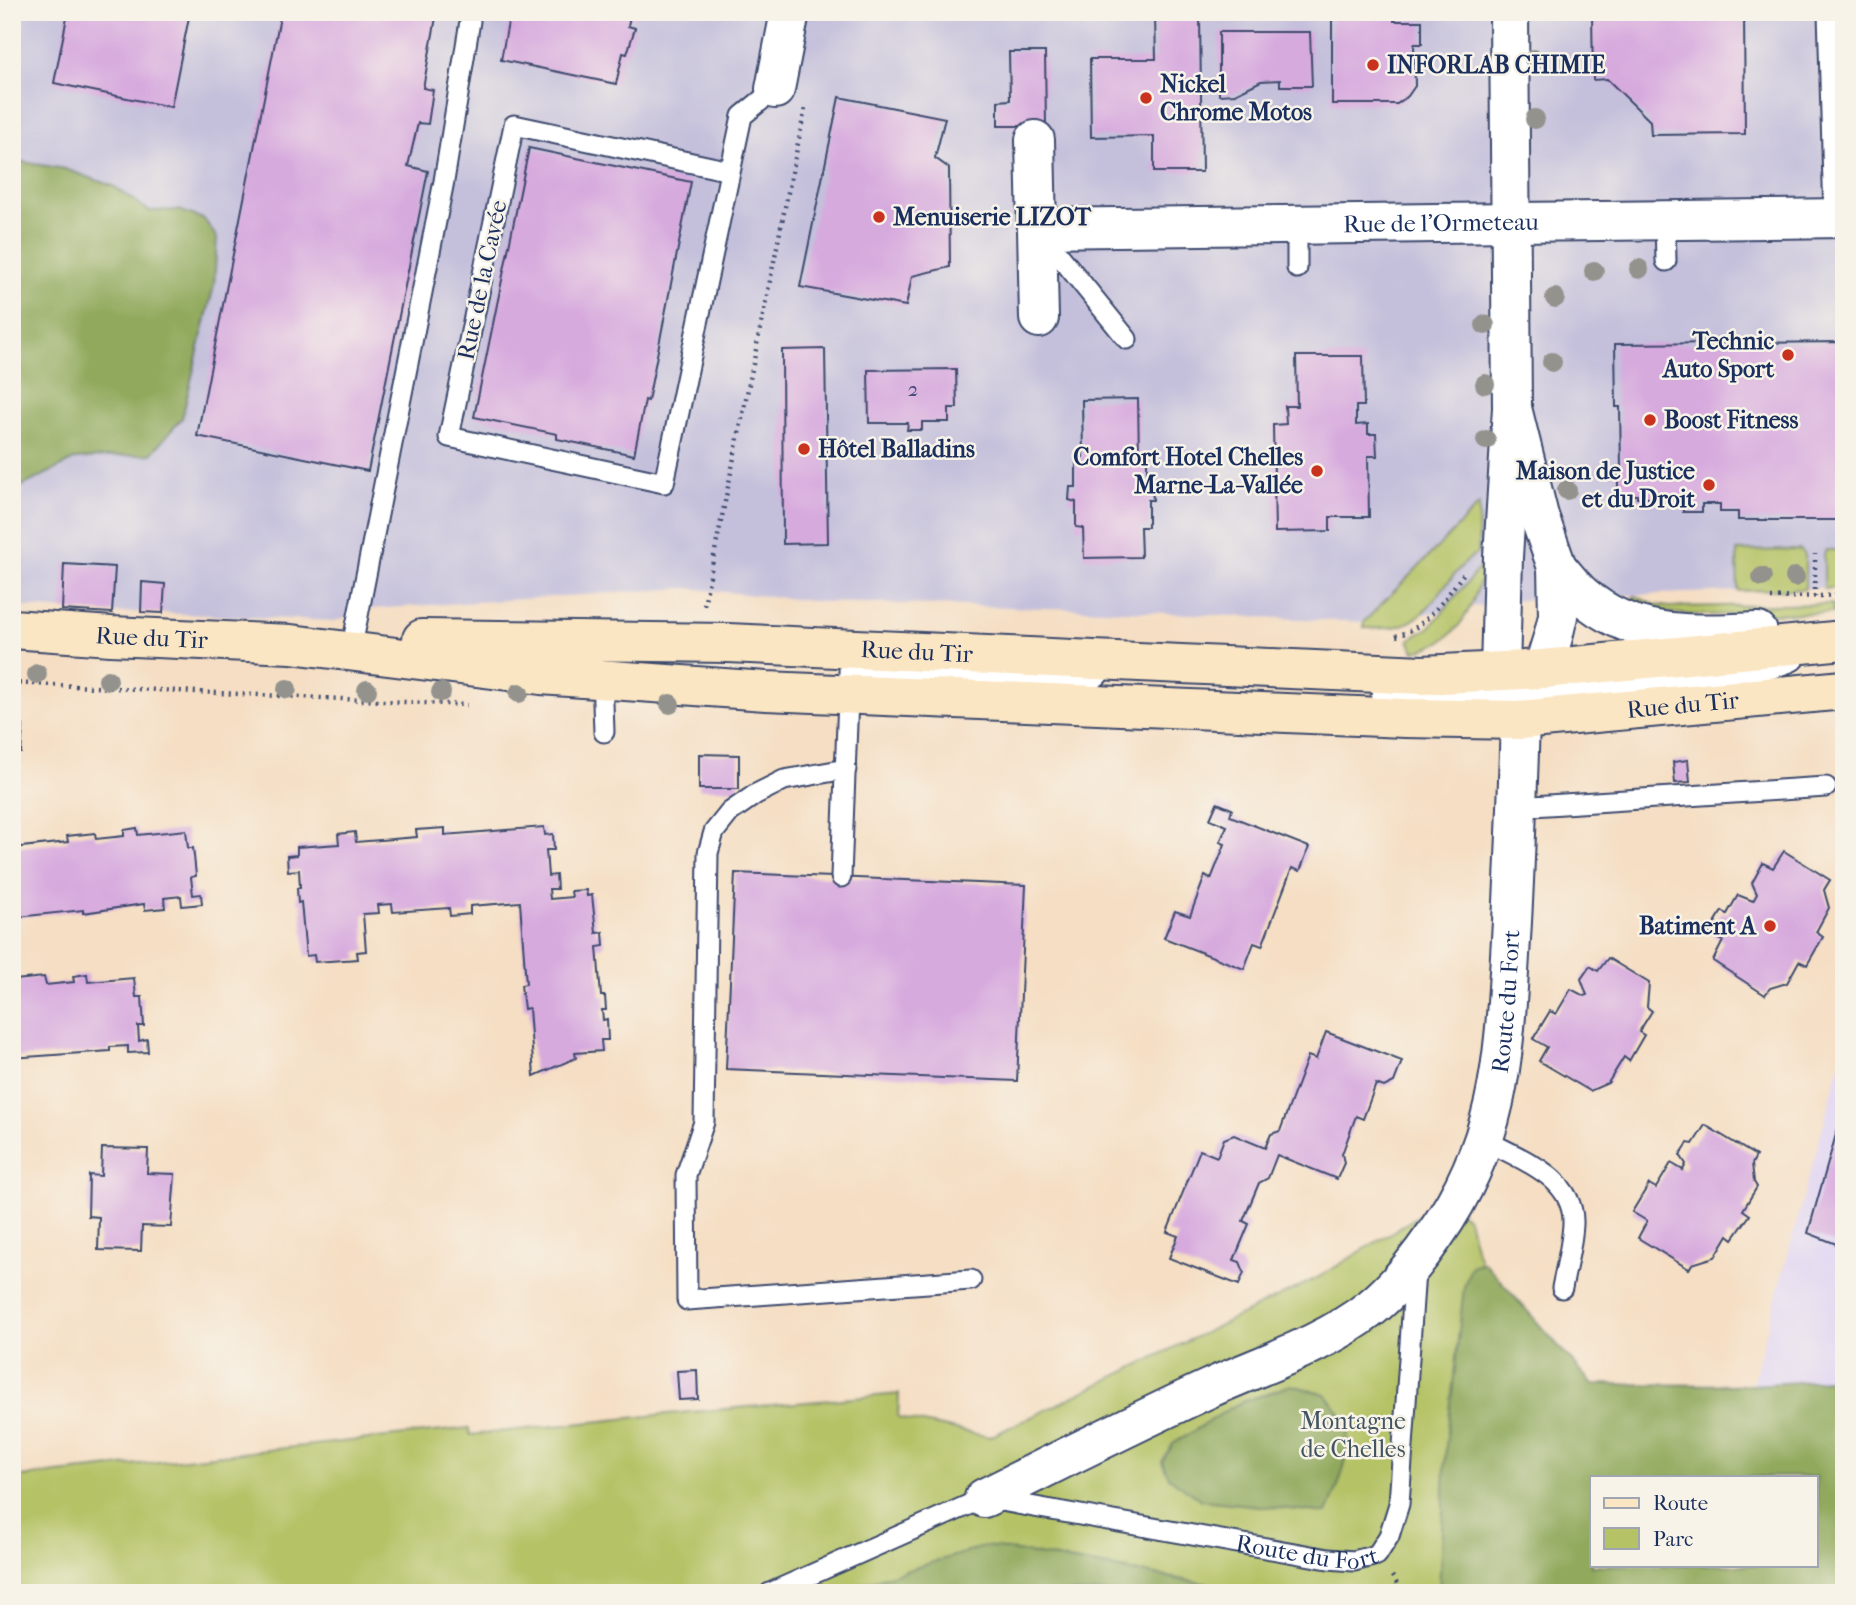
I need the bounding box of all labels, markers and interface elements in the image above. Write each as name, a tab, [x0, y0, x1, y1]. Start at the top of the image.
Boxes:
place label: INFORLAB CHIMIE	[1387, 51, 1606, 79]
marker: INFORLAB CHIMIE	[1365, 57, 1381, 73]
place label: Nickel Chrome Motos	[1160, 70, 1312, 126]
marker: Nickel Chrome Motos	[1138, 90, 1154, 106]
street label: Rue de la Cavée	[451, 197, 513, 362]
place label: Menuiserie LIZOT	[893, 203, 1092, 231]
street label: Rue de l'Ormeteau	[1343, 208, 1539, 238]
marker: Menuiserie LIZOT	[871, 209, 887, 225]
place label: Technic Auto Sport	[1661, 327, 1774, 383]
marker: Technic Auto Sport	[1780, 347, 1796, 363]
house number: 2	[908, 377, 919, 401]
place label: Boost Fitness	[1664, 406, 1798, 434]
marker: Boost Fitness	[1642, 412, 1658, 428]
place label: Hôtel Balladins	[818, 435, 975, 463]
marker: Hôtel Balladins	[796, 441, 812, 457]
place label: Comfort Hotel Chelles Marne-La-Vallée	[1073, 443, 1303, 499]
place label: Maison de Justice et du Droit	[1516, 457, 1695, 513]
marker: Comfort Hotel Chelles Marne-La-Vallée	[1309, 463, 1325, 479]
marker: Maison de Justice et du Droit	[1701, 477, 1717, 493]
street label: Rue du Tir	[95, 621, 209, 654]
street label: Rue du Tir	[860, 635, 974, 668]
street label: Rue du Tir	[1626, 686, 1741, 724]
place label: Batiment A	[1639, 912, 1757, 940]
marker: Batiment A	[1762, 918, 1778, 934]
street label: Route du Fort	[1486, 929, 1526, 1075]
park label: Montagne de Chelles	[1300, 1407, 1406, 1463]
legend	[1590, 1476, 1818, 1566]
text: Route	[1653, 1491, 1708, 1515]
text: Parc	[1653, 1527, 1693, 1551]
street label: Route du Fort	[1234, 1529, 1381, 1575]

